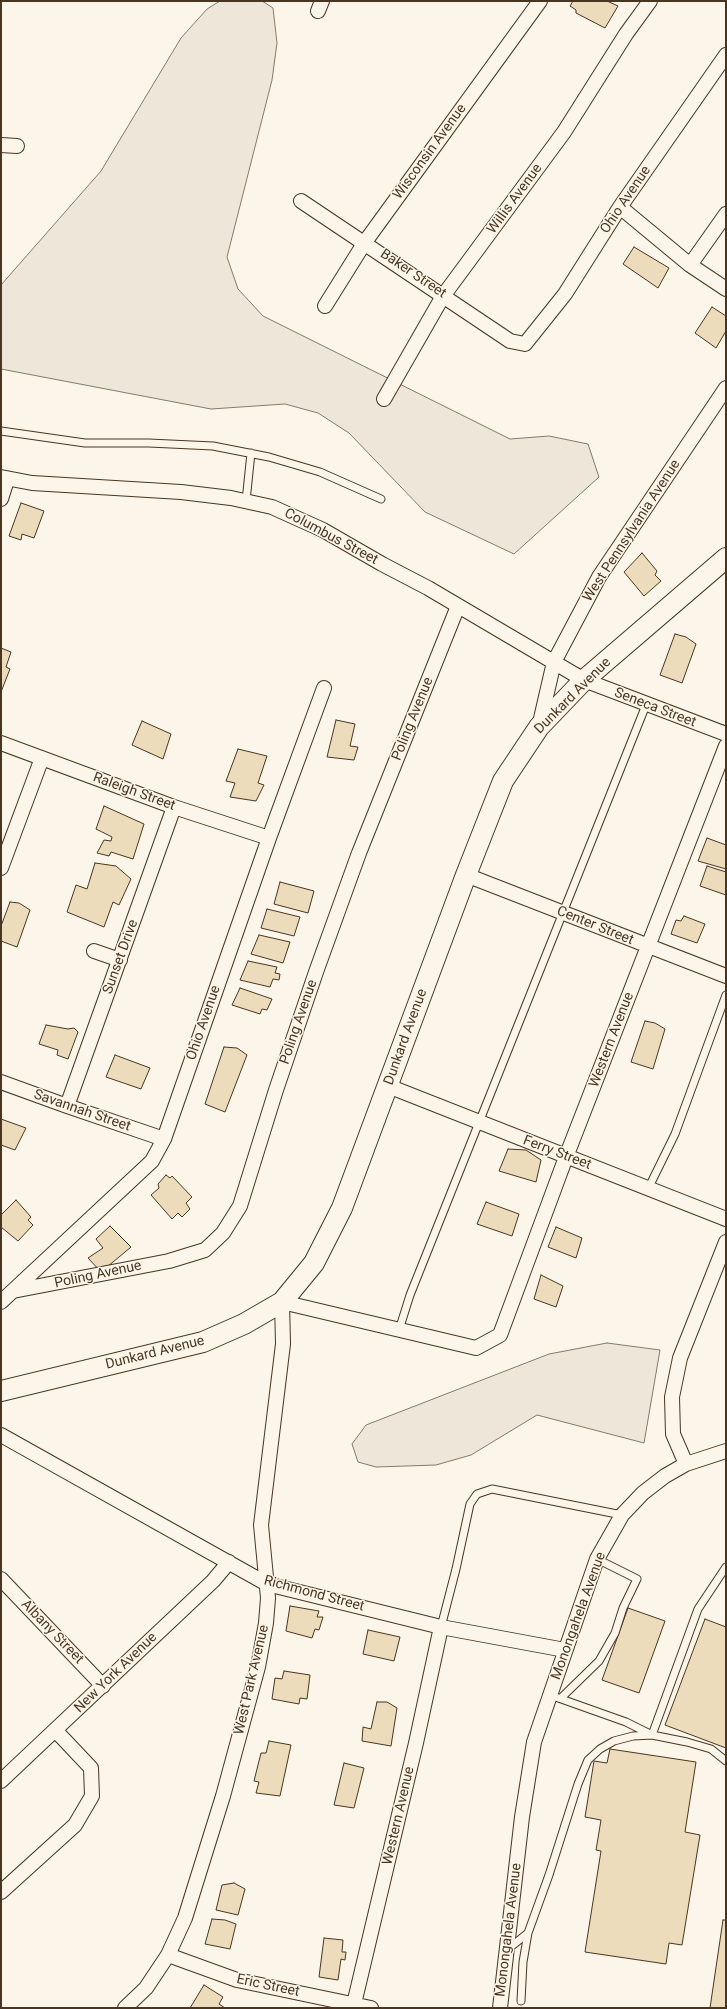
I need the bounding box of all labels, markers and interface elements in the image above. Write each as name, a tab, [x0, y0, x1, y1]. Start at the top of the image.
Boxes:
street label: Wisconsin Avenue	[390, 101, 470, 203]
street label: Willis Avenue	[484, 161, 546, 237]
street label: Ohio Avenue	[597, 163, 655, 237]
street label: Baker Street	[377, 246, 449, 302]
street label: West Pennsylvania Avenue	[580, 457, 684, 605]
street label: Columbus Street	[281, 505, 381, 569]
street label: Dunkard Avenue	[531, 654, 615, 738]
street label: Poling Avenue	[389, 675, 437, 763]
street label: Seneca Street	[612, 685, 698, 731]
street label: Raleigh Street	[91, 769, 177, 815]
street label: Center Street	[554, 903, 636, 949]
street label: Sunset Drive	[100, 918, 142, 996]
street label: Poling Avenue	[277, 977, 321, 1067]
street label: Ohio Avenue	[183, 983, 225, 1063]
street label: Dunkard Avenue	[381, 987, 431, 1087]
street label: Western Avenue	[586, 990, 638, 1090]
street label: Savannah Street	[31, 1087, 133, 1135]
street label: Ferry Street	[521, 1132, 593, 1174]
street label: Poling Avenue	[53, 1258, 143, 1292]
street label: Dunkard Avenue	[104, 1333, 206, 1373]
street label: Monongahela Avenue	[548, 1550, 610, 1682]
street label: Richmond Street	[262, 1573, 366, 1615]
street label: Albany Street	[17, 1596, 87, 1668]
street label: West Park Avenue	[231, 1623, 273, 1737]
street label: New York Avenue	[71, 1629, 161, 1717]
street label: Western Avenue	[380, 1765, 418, 1867]
street label: Monongahela Avenue	[492, 1862, 526, 1998]
street label: Eric Street	[235, 1971, 301, 2001]

